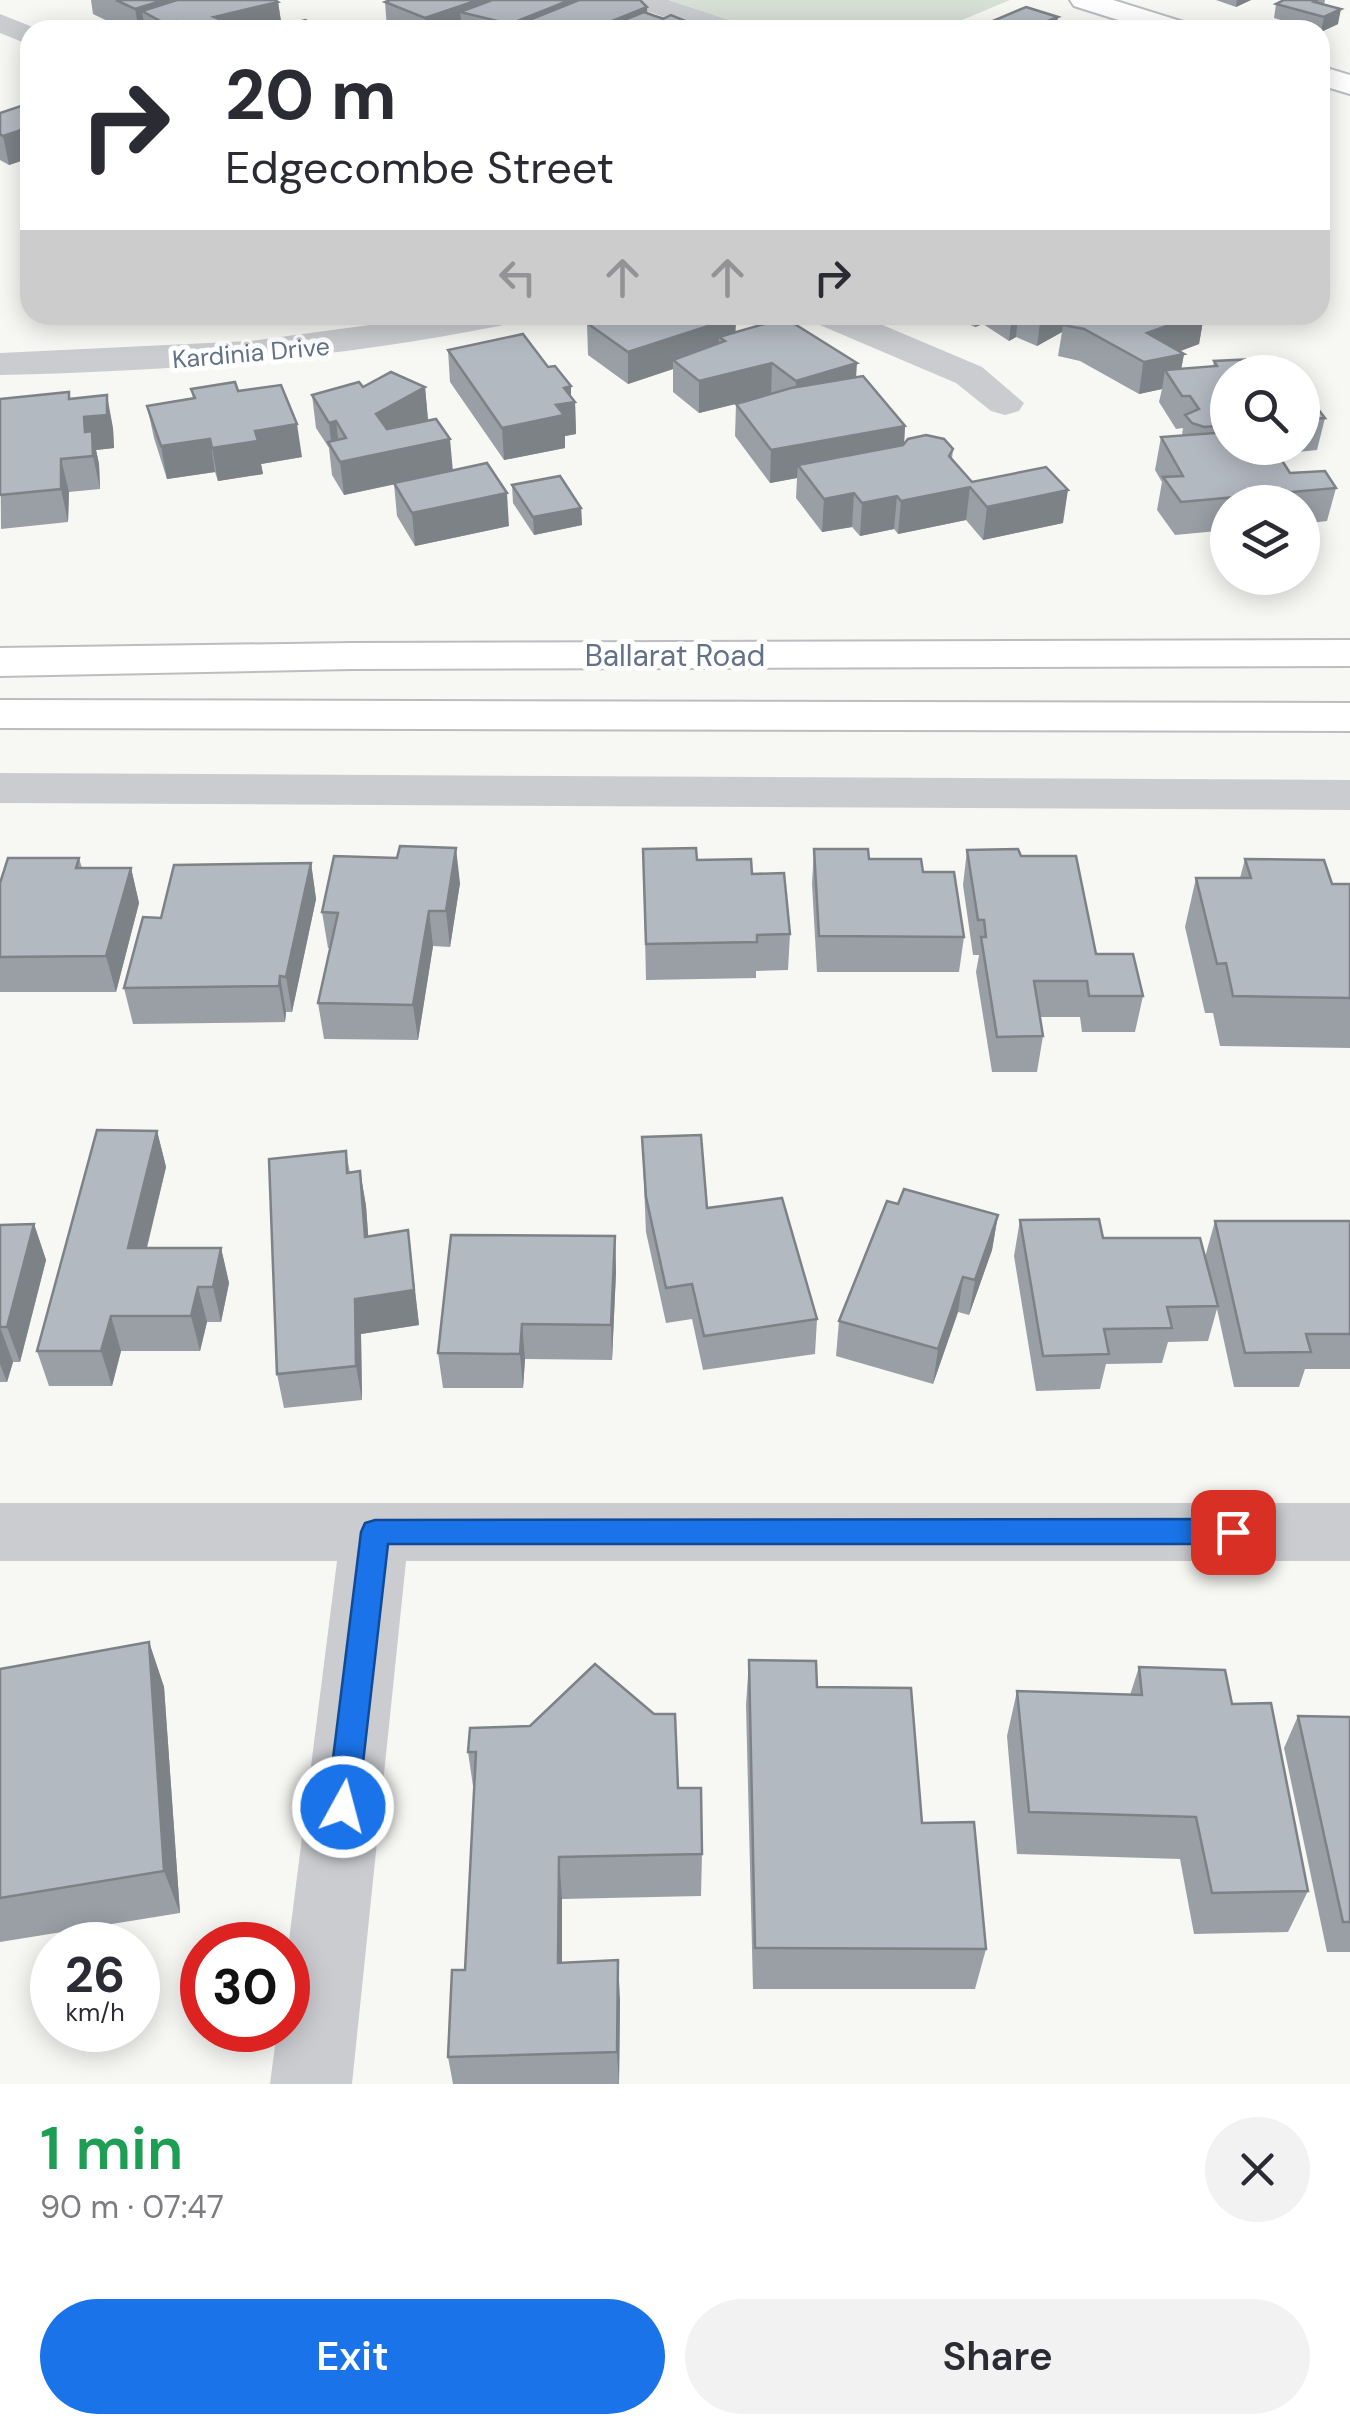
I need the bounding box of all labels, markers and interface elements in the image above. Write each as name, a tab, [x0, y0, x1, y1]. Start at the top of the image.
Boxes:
text: 20 m	[225, 50, 397, 141]
icon: right	[60, 60, 190, 190]
text: Edgecombe Street	[225, 138, 614, 197]
icon: left	[490, 250, 545, 305]
icon: ahead	[595, 250, 650, 305]
icon: ahead	[700, 250, 755, 305]
icon: right	[805, 250, 860, 305]
street label: Kardinia Drive	[171, 330, 331, 376]
map controls	[1210, 355, 1320, 595]
button: search	[1210, 355, 1320, 465]
button: layers	[1210, 485, 1320, 595]
street label: Ballarat Road	[585, 636, 765, 675]
pin	[1191, 1490, 1276, 1575]
icon: arrive	[1206, 1505, 1261, 1560]
position arrow	[291, 1755, 395, 1859]
speed limit sign: 30	[180, 1922, 310, 2052]
text: 26	[65, 1942, 125, 2008]
text: km/h	[65, 1996, 125, 2029]
text: 1 min	[40, 2109, 183, 2188]
button: close	[1205, 2117, 1310, 2222]
text: 90 m · 07:47	[40, 2186, 224, 2228]
button: Exit	[40, 2299, 665, 2414]
button: Share	[685, 2299, 1310, 2414]

